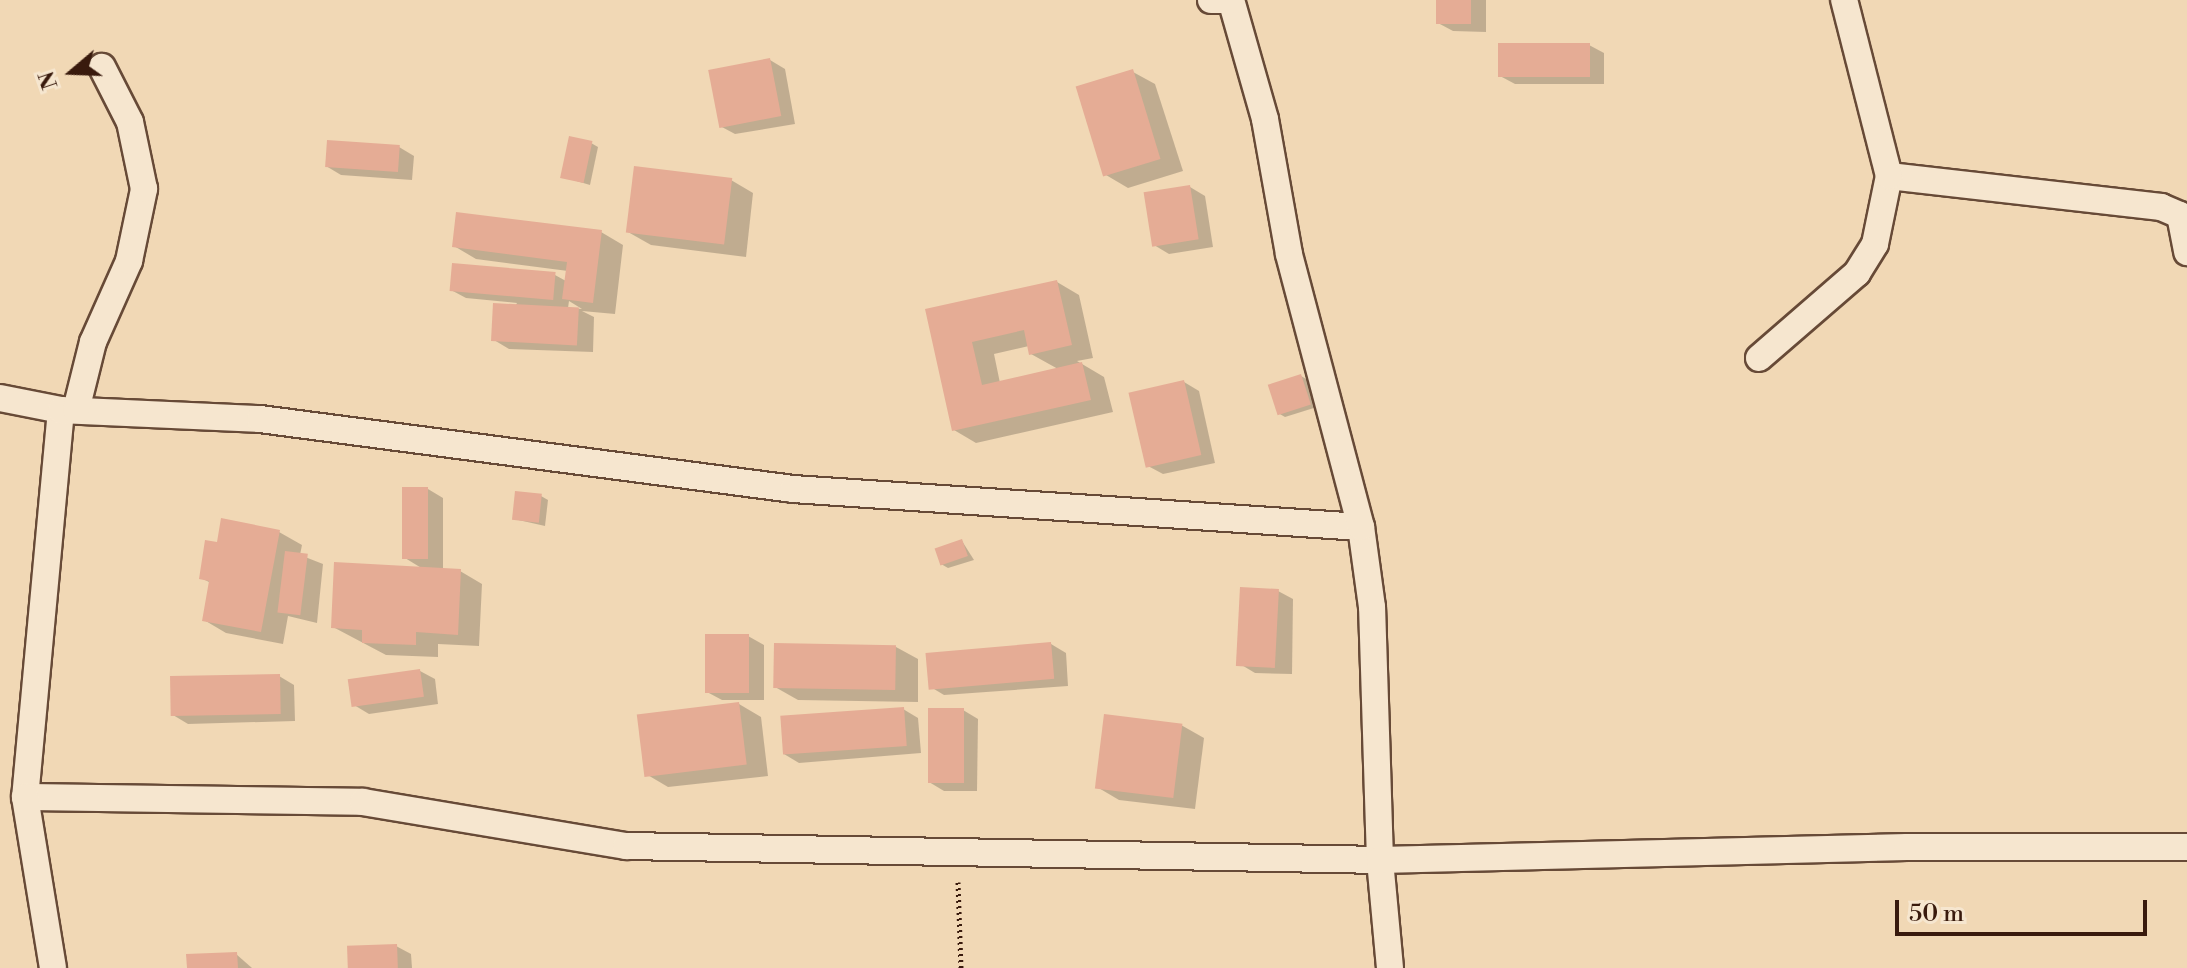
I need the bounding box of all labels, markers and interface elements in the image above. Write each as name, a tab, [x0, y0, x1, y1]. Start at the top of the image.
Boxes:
north arrow	[32, 32, 112, 112]
text: N	[33, 67, 64, 93]
scale bar	[1899, 884, 2151, 934]
text: 50 m	[1909, 899, 1964, 929]

